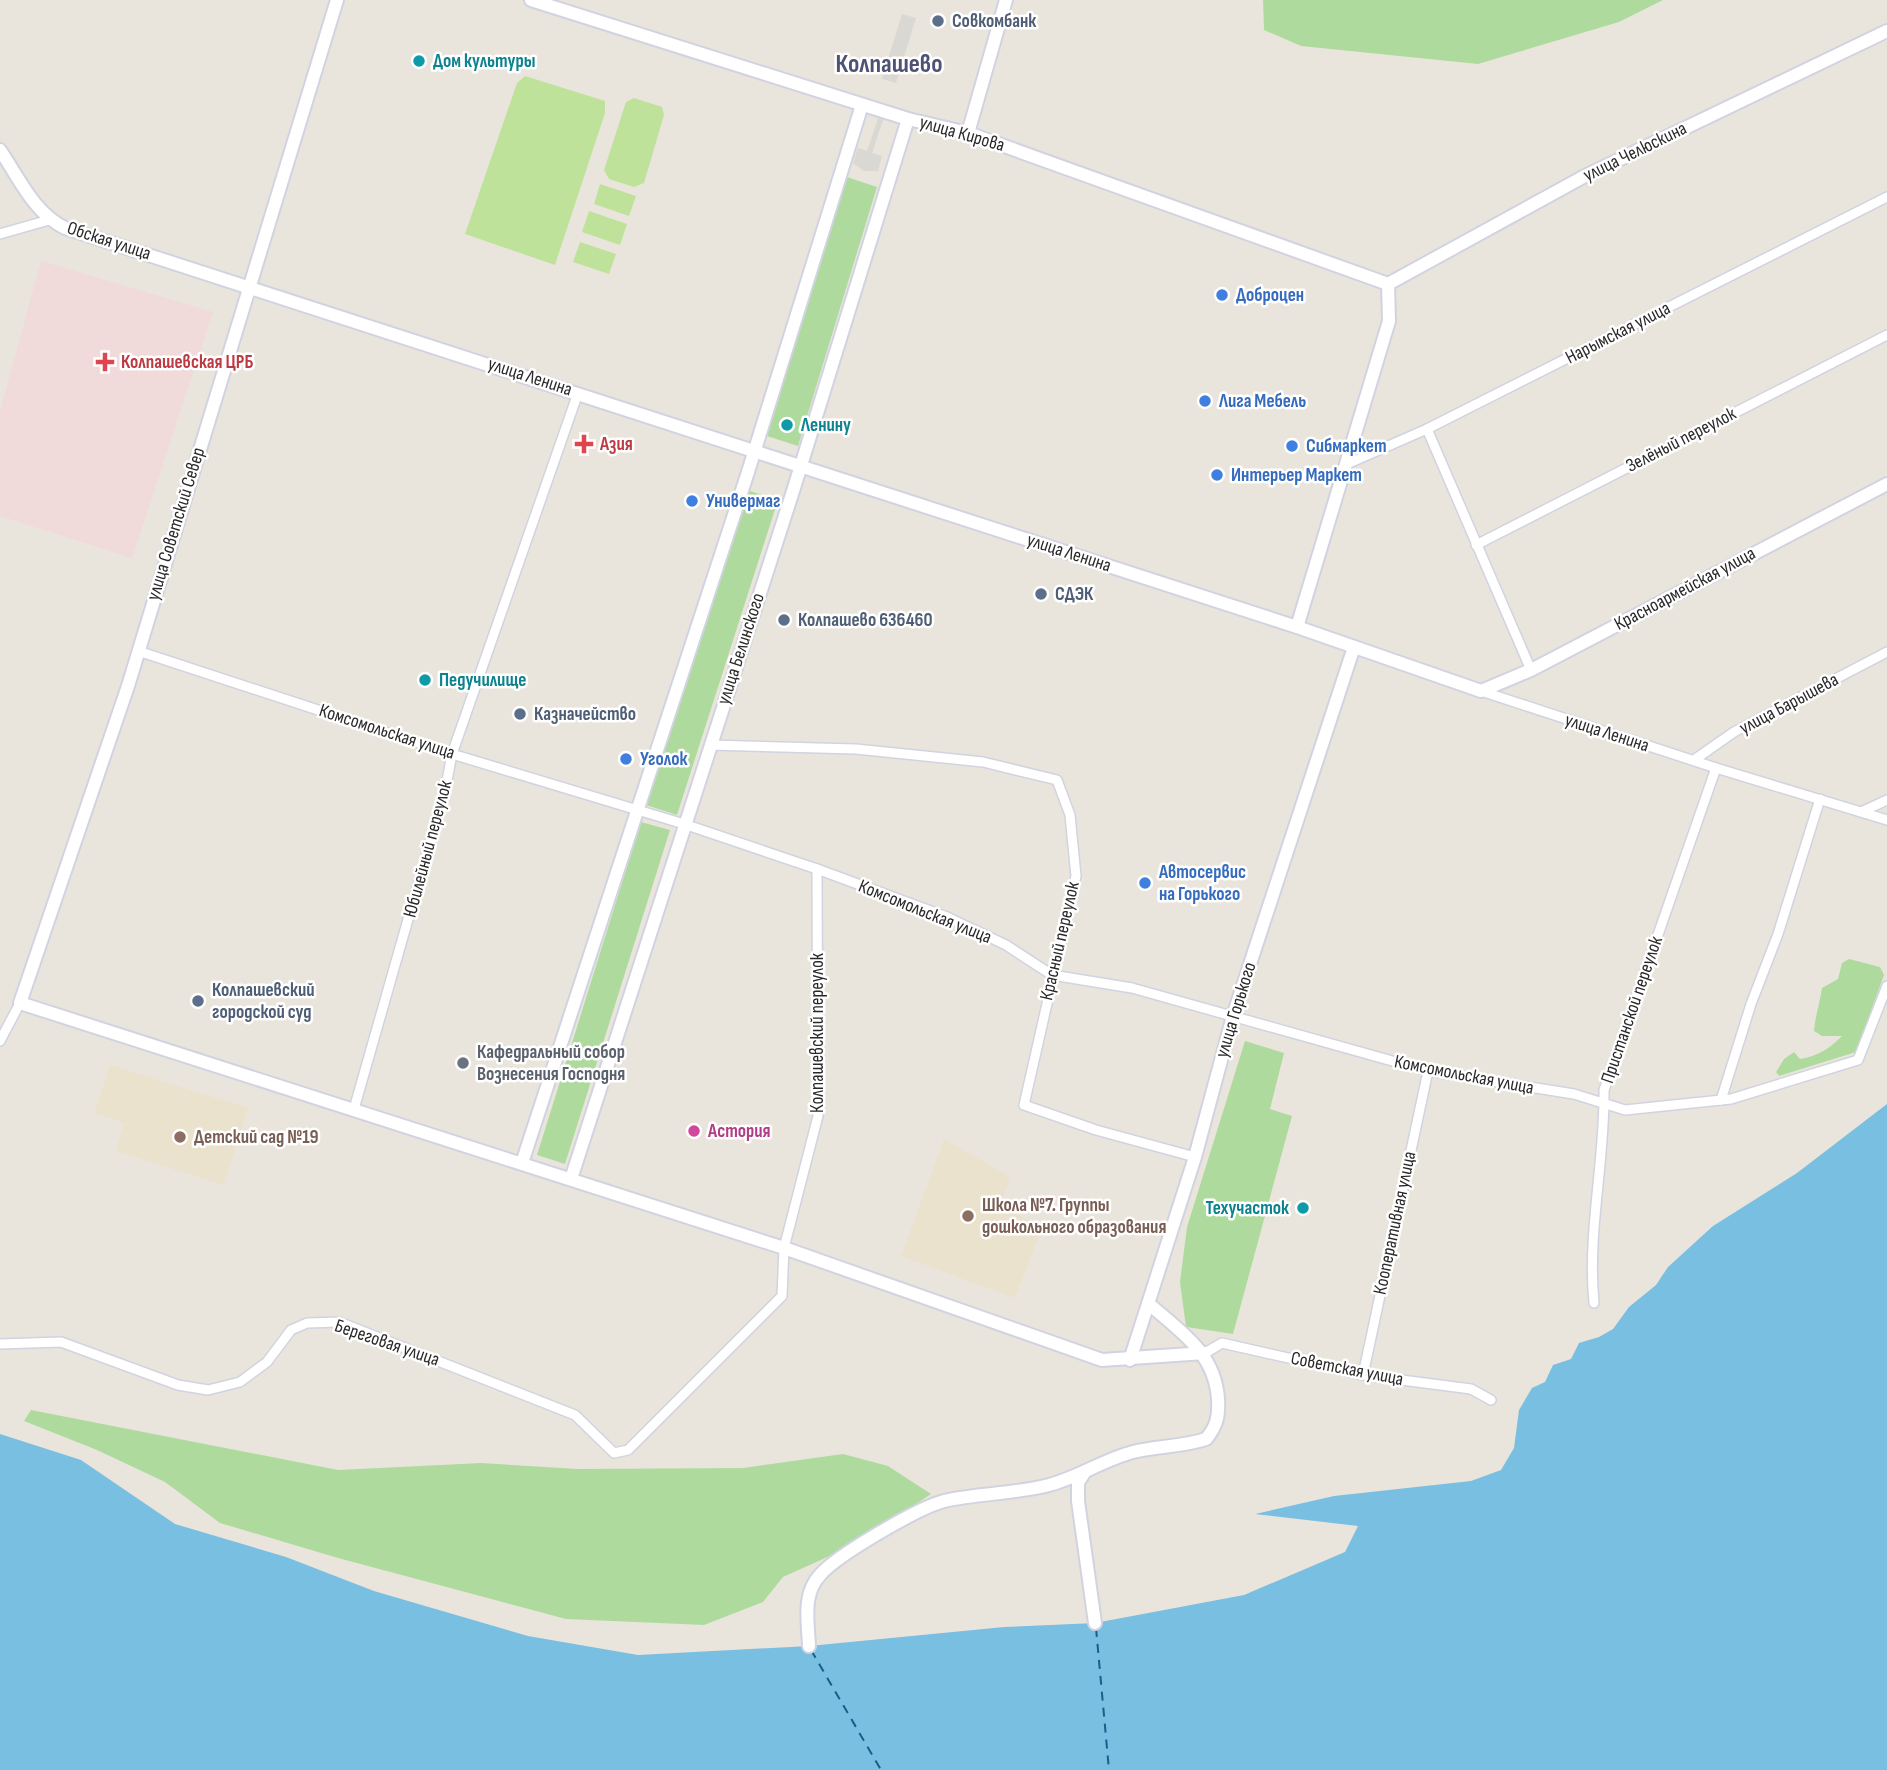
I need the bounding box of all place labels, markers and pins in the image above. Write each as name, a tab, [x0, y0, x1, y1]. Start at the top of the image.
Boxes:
place label: Совкомбанк	[952, 10, 1036, 33]
marker: Совкомбанк	[930, 13, 946, 29]
place label: Дом культуры	[433, 50, 535, 73]
marker: Дом культуры	[411, 53, 427, 69]
place label: Доброцен	[1236, 284, 1304, 307]
marker: Доброцен	[1214, 287, 1230, 303]
place label: Колпашевская ЦРБ	[121, 351, 253, 374]
marker: Колпашевская ЦРБ	[95, 352, 115, 372]
place label: Лига Мебель	[1218, 390, 1306, 413]
marker: Лига Мебель	[1197, 393, 1213, 409]
place label: Ленину	[800, 414, 851, 437]
marker: Ленину	[779, 417, 795, 433]
place label: Азия	[599, 433, 633, 456]
marker: Азия	[574, 434, 594, 454]
place label: Сибмаркет	[1306, 435, 1387, 458]
marker: Сибмаркет	[1284, 438, 1300, 454]
place label: Интерьер Маркет	[1231, 464, 1362, 487]
marker: Интерьер Маркет	[1209, 467, 1225, 483]
place label: Универмаг	[706, 490, 780, 513]
marker: Универмаг	[684, 493, 700, 509]
place label: СДЭК	[1055, 583, 1094, 606]
marker: СДЭК	[1033, 586, 1049, 602]
place label: Колпашево 636460	[798, 609, 933, 632]
marker: Колпашево 636460	[776, 612, 792, 628]
place label: Педучилище	[439, 669, 526, 692]
marker: Педучилище	[417, 672, 433, 688]
place label: Казначейство	[534, 703, 636, 726]
marker: Казначейство	[512, 706, 528, 722]
place label: Уголок	[640, 748, 687, 771]
marker: Уголок	[618, 751, 634, 767]
place label: Автосервис на Горького	[1158, 861, 1246, 906]
marker: Автосервис на Горького	[1137, 875, 1153, 891]
place label: Колпашевский городской суд	[212, 979, 315, 1024]
marker: Колпашевский городской суд	[190, 993, 206, 1009]
place label: Кафедральный собор Вознесения Господня	[477, 1041, 625, 1086]
marker: Кафедральный собор Вознесения Господня	[455, 1055, 471, 1071]
place label: Астория	[707, 1120, 771, 1143]
marker: Астория	[686, 1123, 702, 1139]
place label: Детский сад №19	[194, 1126, 319, 1149]
marker: Детский сад №19	[172, 1129, 188, 1145]
place label: Школа №7. Группы дошкольного образования	[982, 1194, 1166, 1239]
place label: Техучасток	[1206, 1197, 1289, 1220]
marker: Техучасток	[1295, 1200, 1311, 1216]
marker: Школа №7. Группы дошкольного образования	[960, 1208, 976, 1224]

